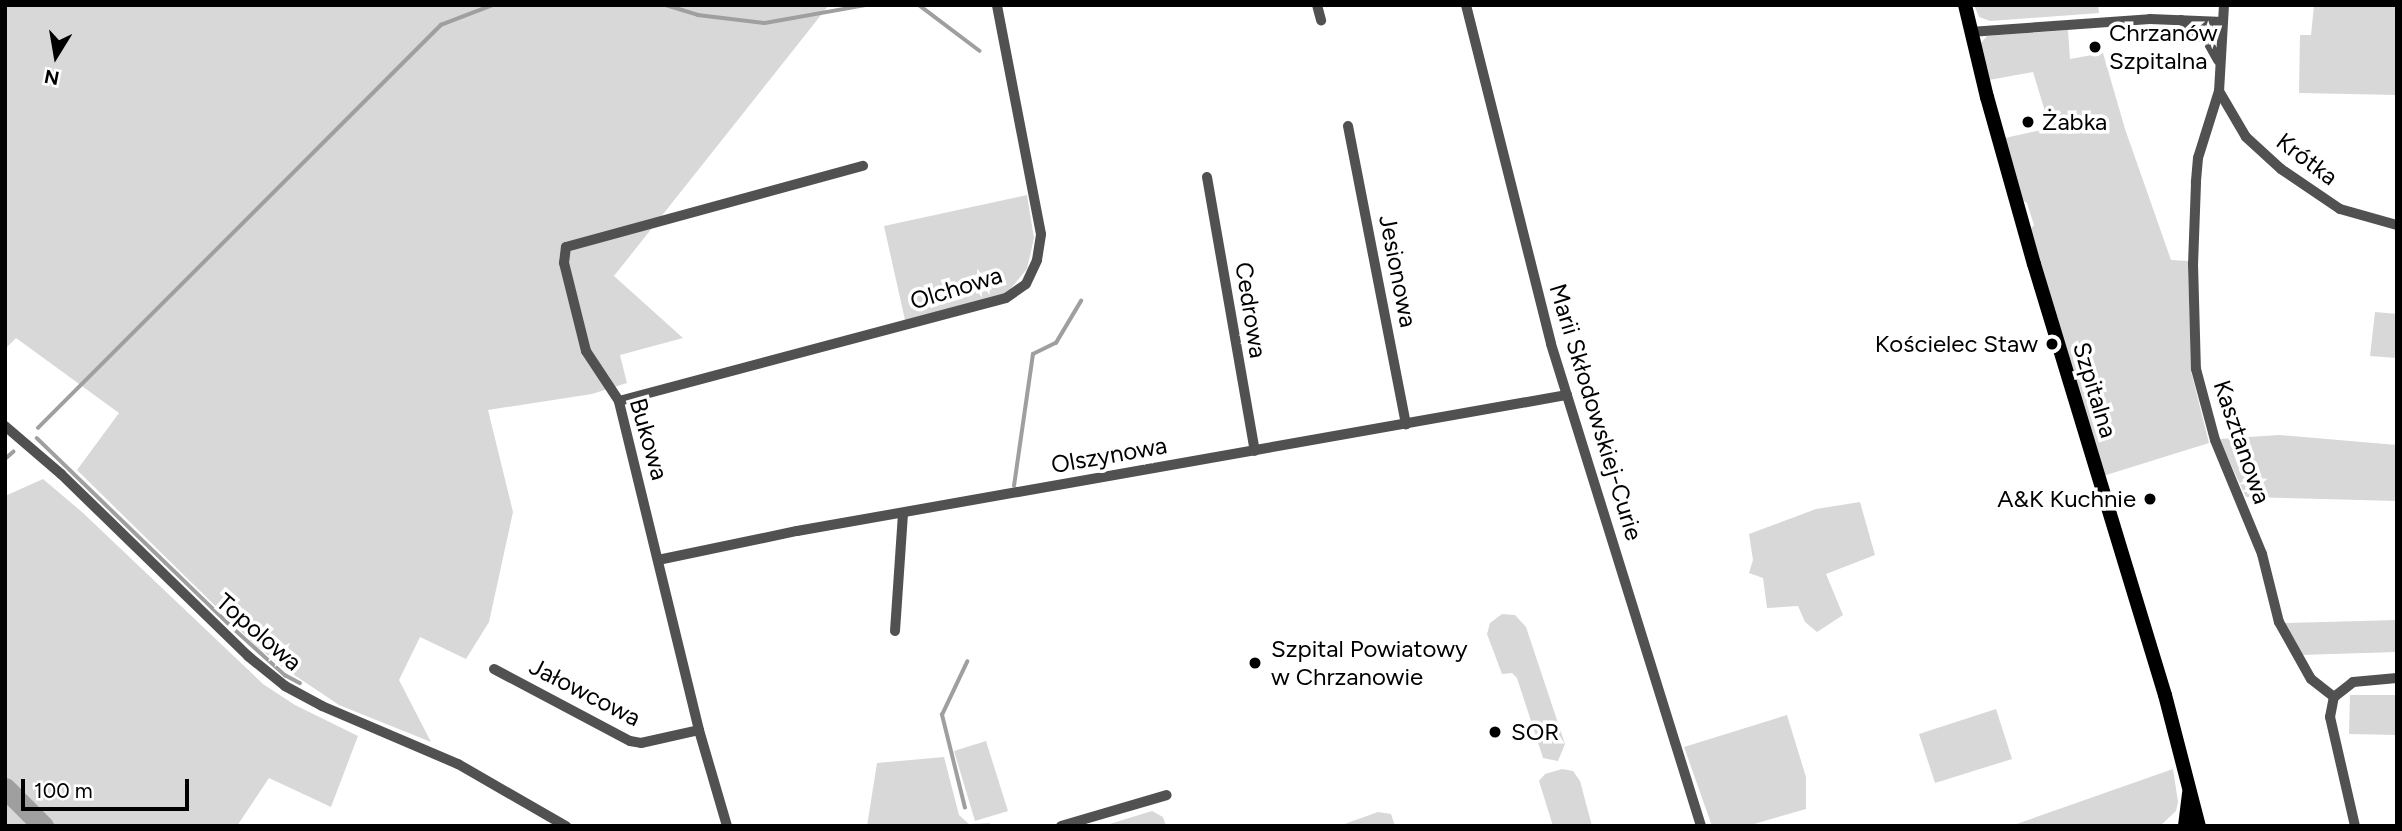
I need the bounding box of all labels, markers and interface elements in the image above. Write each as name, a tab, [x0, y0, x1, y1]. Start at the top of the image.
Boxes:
place label: Chrzanów Szpitalna	[2109, 19, 2218, 75]
north arrow	[21, 21, 91, 91]
marker: Chrzanów Szpitalna	[2087, 39, 2103, 55]
text: N	[42, 64, 61, 90]
place label: Żabka	[2042, 108, 2107, 136]
marker: Żabka	[2020, 114, 2036, 130]
street label: Krótka	[2271, 127, 2343, 191]
street label: Jesionowa	[1373, 212, 1423, 330]
street label: Olchowa	[907, 260, 1005, 316]
street label: Cedrowa	[1229, 260, 1273, 360]
street label: Marii Skłodowskiej-Curie	[1543, 280, 1649, 544]
place label: Kościelec Staw	[1875, 330, 2038, 358]
marker: Kościelec Staw	[2044, 336, 2060, 352]
street label: Szpitalna	[2067, 339, 2123, 441]
street label: Kasztanowa	[2207, 376, 2277, 508]
street label: Bukowa	[624, 395, 674, 483]
street label: Olszynowa	[1049, 431, 1169, 479]
place label: A&K Kuchnie	[1997, 485, 2136, 513]
marker: A&K Kuchnie	[2142, 491, 2158, 507]
street label: Topolowa	[211, 587, 307, 677]
place label: Szpital Powiatowy w Chrzanowie	[1271, 635, 1468, 691]
street label: Jałowcowa	[525, 652, 645, 732]
marker: Szpital Powiatowy w Chrzanowie	[1245, 653, 1265, 673]
place label: SOR	[1511, 718, 1559, 746]
marker: SOR	[1485, 722, 1505, 742]
scale bar	[24, 764, 192, 808]
text: 100 m	[34, 778, 93, 803]

